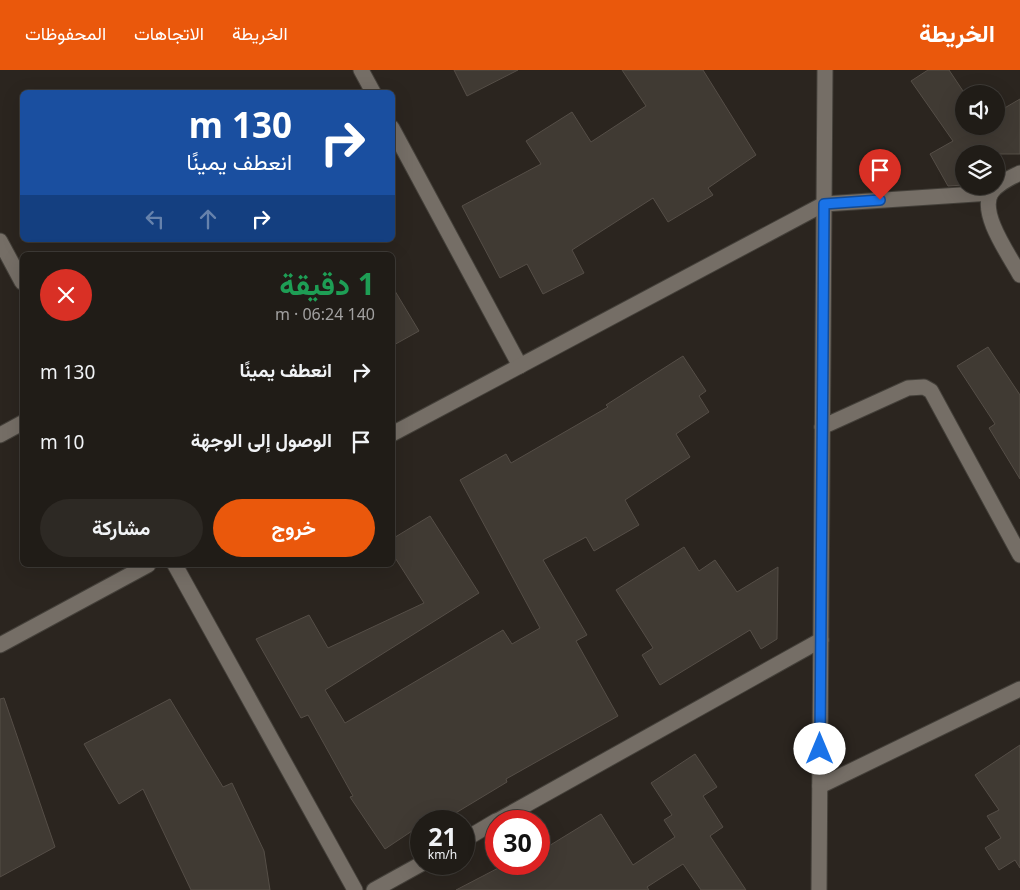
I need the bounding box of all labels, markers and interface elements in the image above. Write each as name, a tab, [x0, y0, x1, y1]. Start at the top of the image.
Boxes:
text: الخريطة	[919, 16, 995, 49]
text: المحفوظات	[25, 21, 106, 45]
text: الاتجاهات	[134, 21, 204, 45]
text: الخريطة	[232, 21, 288, 45]
map controls	[955, 85, 1005, 195]
button: sound	[955, 85, 1005, 135]
text: 130 m	[189, 101, 292, 148]
icon: right	[310, 110, 375, 175]
button: layers	[955, 145, 1005, 195]
text: انعطف يمينًا	[186, 146, 292, 176]
pin	[859, 149, 901, 200]
icon: arrive	[866, 156, 894, 184]
icon: left	[141, 205, 169, 233]
icon: ahead	[194, 205, 222, 233]
icon: right	[247, 205, 275, 233]
text: 1 دقيقة	[279, 263, 375, 304]
button: close	[40, 269, 92, 321]
text: 140 m · 06:24	[275, 303, 375, 325]
text: انعطف يمينًا	[239, 357, 332, 383]
icon: right	[347, 358, 375, 386]
text: 130 m	[40, 359, 95, 385]
text: الوصول إلى الوجهة	[191, 427, 332, 453]
icon: arrive	[347, 428, 375, 456]
text: 10 m	[40, 429, 84, 455]
button: مشاركة	[40, 499, 203, 557]
button: خروج	[213, 499, 375, 557]
position arrow	[793, 722, 845, 774]
speed limit sign: 30	[485, 810, 550, 875]
text: 21	[428, 819, 457, 853]
text: km/h	[428, 846, 457, 863]

